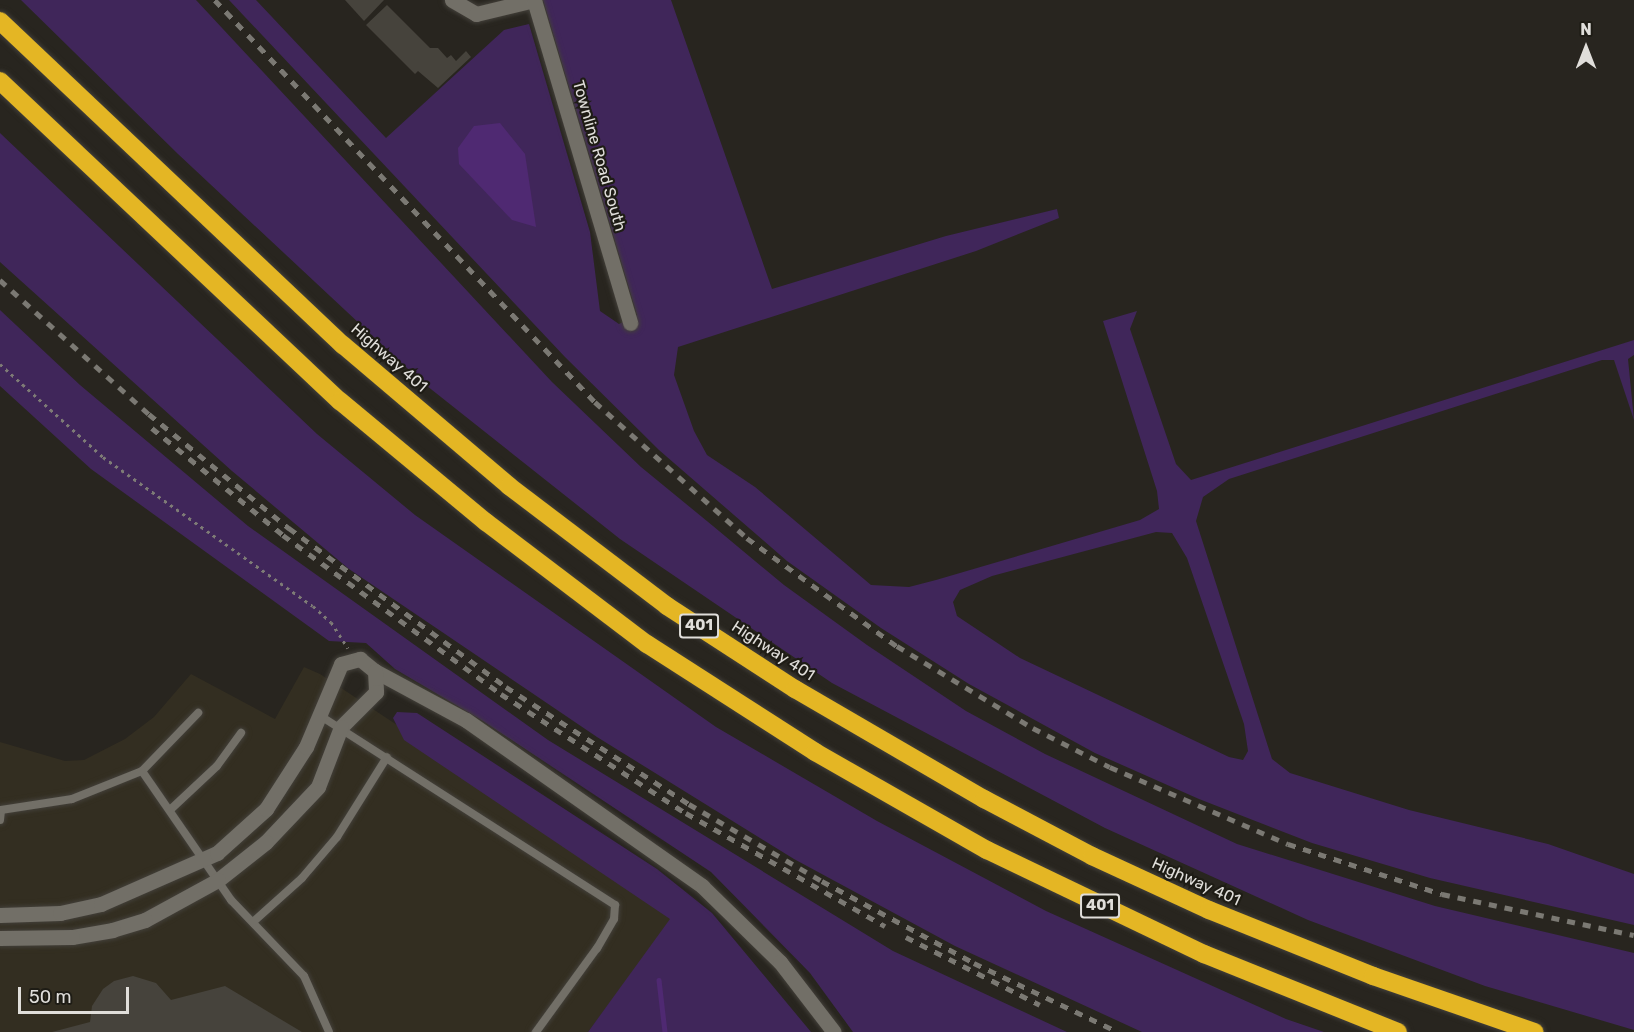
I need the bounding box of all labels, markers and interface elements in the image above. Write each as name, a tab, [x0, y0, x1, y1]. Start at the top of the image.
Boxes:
north arrow	[1556, 18, 1616, 78]
text: N	[1580, 20, 1592, 39]
street label: Townline Road South	[568, 78, 630, 234]
street label: Highway 401	[347, 319, 431, 397]
road number: 401	[678, 614, 720, 638]
street label: Highway 401	[728, 617, 818, 685]
street label: Highway 401	[1149, 854, 1243, 910]
road number: 401	[1079, 894, 1121, 918]
scale bar	[21, 975, 132, 1013]
text: 50 m	[29, 986, 72, 1008]

